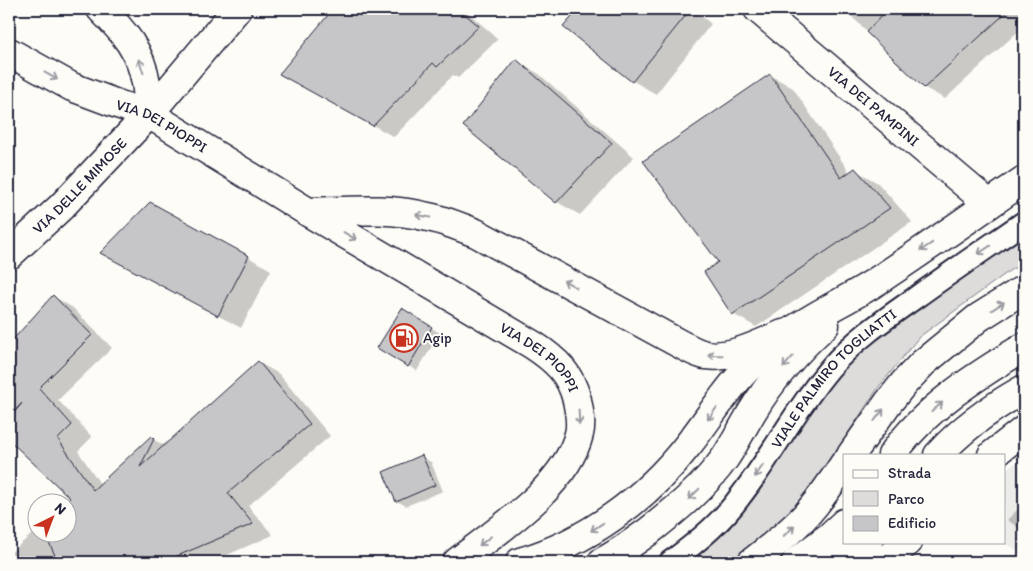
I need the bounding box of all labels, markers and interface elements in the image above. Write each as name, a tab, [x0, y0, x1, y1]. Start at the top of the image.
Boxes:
one-way arrow	[136, 59, 145, 75]
street label: VIA DEI PAMPINI	[824, 63, 923, 150]
one-way arrow	[44, 71, 59, 81]
street label: VIA DEI PIOPPI	[114, 95, 210, 157]
street label: VIA DELLE MIMOSE	[29, 134, 131, 238]
one-way arrow	[416, 211, 432, 220]
one-way arrow	[342, 232, 356, 242]
one-way arrow	[919, 242, 933, 252]
one-way arrow	[977, 245, 991, 255]
one-way arrow	[563, 279, 578, 288]
one-way arrow	[990, 300, 1004, 310]
street label: VIALE PALMIRO TOGLIATTI	[767, 305, 900, 452]
street label: VIA DEI PIOPPI	[496, 318, 583, 395]
fuel station icon: Agip	[389, 323, 419, 353]
place label: Agip	[423, 329, 452, 347]
one-way arrow	[707, 350, 724, 360]
one-way arrow	[783, 356, 794, 369]
one-way arrow	[931, 401, 944, 413]
one-way arrow	[706, 407, 717, 420]
one-way arrow	[574, 408, 584, 424]
one-way arrow	[874, 408, 884, 422]
legend	[843, 454, 1006, 544]
one-way arrow	[753, 464, 764, 478]
text: Strada	[888, 464, 932, 482]
one-way arrow	[688, 487, 700, 500]
text: Parco	[888, 490, 924, 508]
north arrow	[28, 494, 78, 544]
text: N	[51, 499, 70, 518]
text: Edificio	[888, 514, 936, 532]
one-way arrow	[590, 522, 604, 532]
one-way arrow	[783, 525, 796, 537]
one-way arrow	[478, 535, 491, 546]

